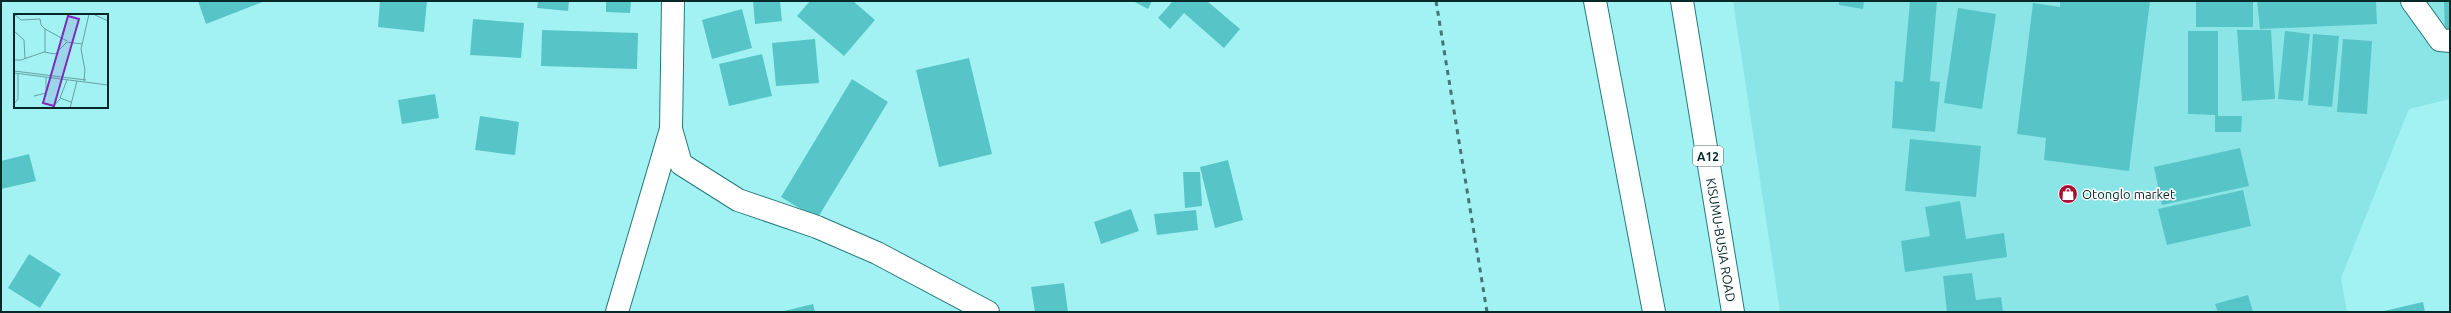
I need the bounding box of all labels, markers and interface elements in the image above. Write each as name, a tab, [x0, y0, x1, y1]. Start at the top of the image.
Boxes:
inset map	[14, 14, 108, 108]
road number: A12	[1693, 146, 1723, 166]
street label: KISUMU-BUSIA ROAD	[1704, 177, 1738, 303]
shop icon: Otonglo market	[2057, 183, 2079, 205]
place label: Otonglo market	[2082, 187, 2175, 201]

